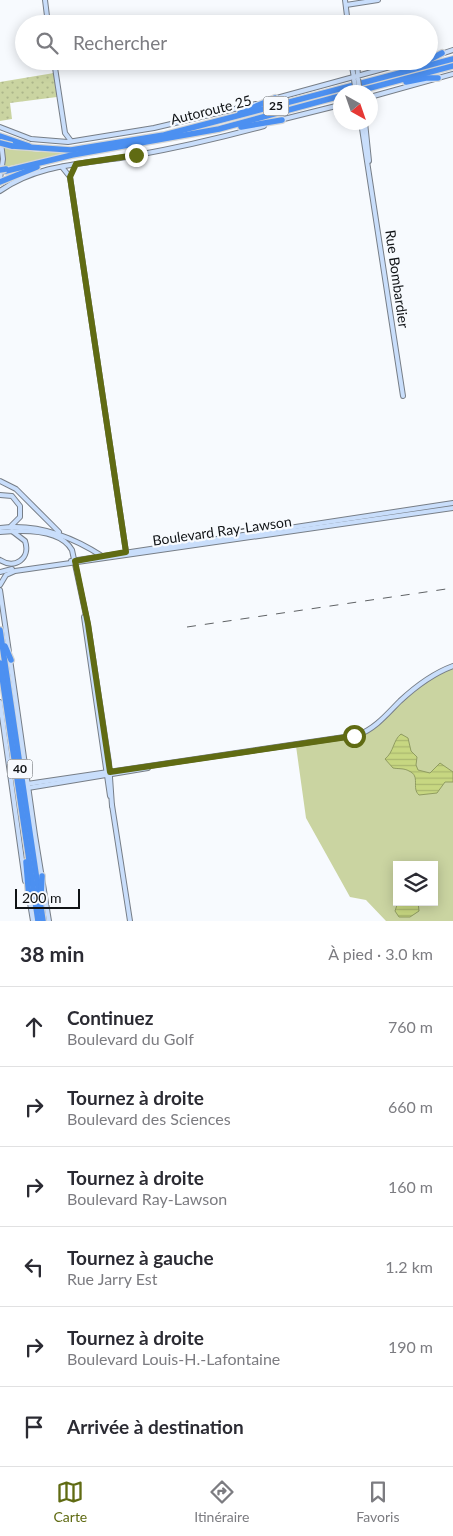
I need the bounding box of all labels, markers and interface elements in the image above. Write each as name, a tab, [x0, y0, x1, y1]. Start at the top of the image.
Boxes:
search box	[15, 15, 438, 70]
icon: search	[33, 29, 61, 57]
text: Rechercher	[73, 31, 167, 54]
north arrow	[333, 85, 378, 130]
street label: Autoroute 25	[169, 91, 253, 128]
road number: 25	[264, 96, 288, 115]
route end	[125, 144, 148, 167]
street label: Rue Bombardier	[382, 229, 413, 329]
street label: Boulevard Ray-Lawson	[151, 512, 293, 549]
route start	[343, 725, 366, 748]
road number: 40	[8, 760, 32, 779]
map controls	[393, 861, 438, 906]
button: layers	[393, 861, 438, 906]
scale bar	[15, 886, 80, 909]
text: 200 m	[22, 889, 61, 906]
text: 38 min	[20, 941, 84, 966]
text: À pied · 3.0 km	[328, 944, 433, 963]
text: Continuez	[67, 1006, 153, 1029]
icon: ahead	[20, 1013, 48, 1041]
text: 760 m	[388, 1017, 433, 1036]
text: Boulevard du Golf	[67, 1029, 194, 1048]
text: Tournez à droite	[67, 1086, 204, 1109]
icon: right	[20, 1093, 48, 1121]
text: 660 m	[388, 1097, 433, 1116]
text: Boulevard des Sciences	[67, 1109, 231, 1128]
text: Tournez à droite	[67, 1166, 204, 1189]
icon: right	[20, 1173, 48, 1201]
text: 160 m	[388, 1177, 433, 1196]
text: Boulevard Ray-Lawson	[67, 1189, 227, 1208]
text: Tournez à gauche	[67, 1246, 214, 1269]
icon: left	[20, 1253, 48, 1281]
text: 1.2 km	[385, 1257, 433, 1276]
text: Rue Jarry Est	[67, 1269, 157, 1288]
text: Tournez à droite	[67, 1326, 204, 1349]
icon: right	[20, 1333, 48, 1361]
text: 190 m	[388, 1337, 433, 1356]
text: Boulevard Louis-H.-Lafontaine	[67, 1349, 280, 1368]
icon: arrive	[20, 1413, 48, 1441]
text: Arrivée à destination	[67, 1415, 244, 1438]
tab: Carte	[53, 1478, 87, 1525]
tab: Itinéraire	[194, 1478, 249, 1525]
tab: Favoris	[356, 1478, 400, 1525]

